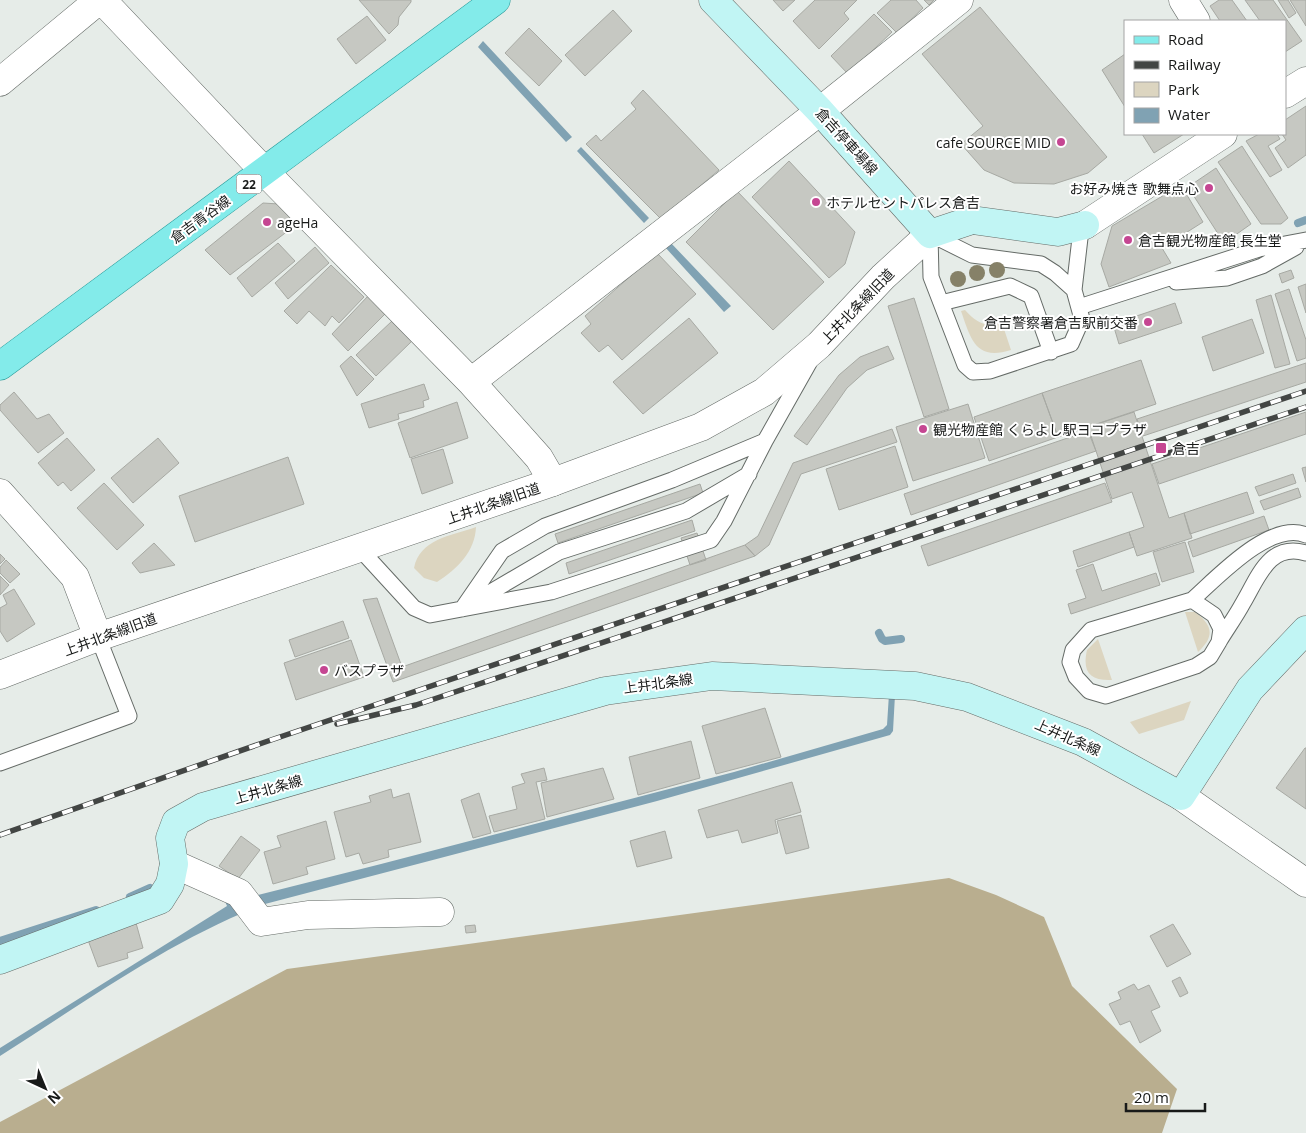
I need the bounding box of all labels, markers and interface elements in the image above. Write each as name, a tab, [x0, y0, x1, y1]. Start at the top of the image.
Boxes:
legend	[1124, 20, 1286, 135]
text: Road	[1168, 29, 1204, 49]
text: Railway	[1168, 54, 1221, 74]
text: Park	[1168, 79, 1199, 99]
street label: 倉吉停車場線	[812, 103, 882, 179]
text: Water	[1168, 104, 1210, 124]
place label: cafe SOURCE MID	[936, 133, 1051, 152]
marker: cafe SOURCE MID	[1055, 136, 1067, 148]
road number: 22	[236, 174, 262, 193]
place label: お好み焼き 歌舞点心	[1069, 179, 1199, 198]
marker: お好み焼き 歌舞点心	[1203, 182, 1215, 194]
street label: 倉吉青谷線	[166, 191, 234, 247]
place label: ホテルセントパレス倉吉	[826, 193, 980, 212]
marker: ホテルセントパレス倉吉	[810, 196, 822, 208]
place label: ageHa	[277, 213, 318, 232]
marker: ageHa	[261, 216, 273, 228]
place label: 倉吉観光物産館 長生堂	[1138, 231, 1282, 250]
marker: 倉吉観光物産館 長生堂	[1122, 234, 1134, 246]
street label: 上井北条線旧道	[816, 264, 898, 348]
place label: 倉吉警察署倉吉駅前交番	[984, 313, 1138, 332]
marker: 倉吉警察署倉吉駅前交番	[1142, 316, 1154, 328]
place label: 観光物産館 くらよし駅ヨコプラザ	[933, 420, 1147, 439]
marker: 観光物産館 くらよし駅ヨコプラザ	[917, 423, 929, 435]
place label: 倉吉	[1172, 439, 1200, 458]
marker: 倉吉	[1154, 441, 1168, 455]
street label: 上井北条線旧道	[444, 478, 542, 528]
street label: 上井北条線旧道	[61, 608, 159, 660]
place label: バスプラザ	[334, 661, 404, 680]
marker: バスプラザ	[318, 664, 330, 676]
street label: 上井北条線	[622, 669, 694, 697]
street label: 上井北条線	[1032, 714, 1104, 760]
street label: 上井北条線	[232, 770, 304, 808]
north arrow	[20, 1063, 70, 1113]
scale bar	[1126, 1080, 1205, 1112]
text: N	[44, 1087, 65, 1109]
text: 20 m	[1134, 1087, 1169, 1107]

